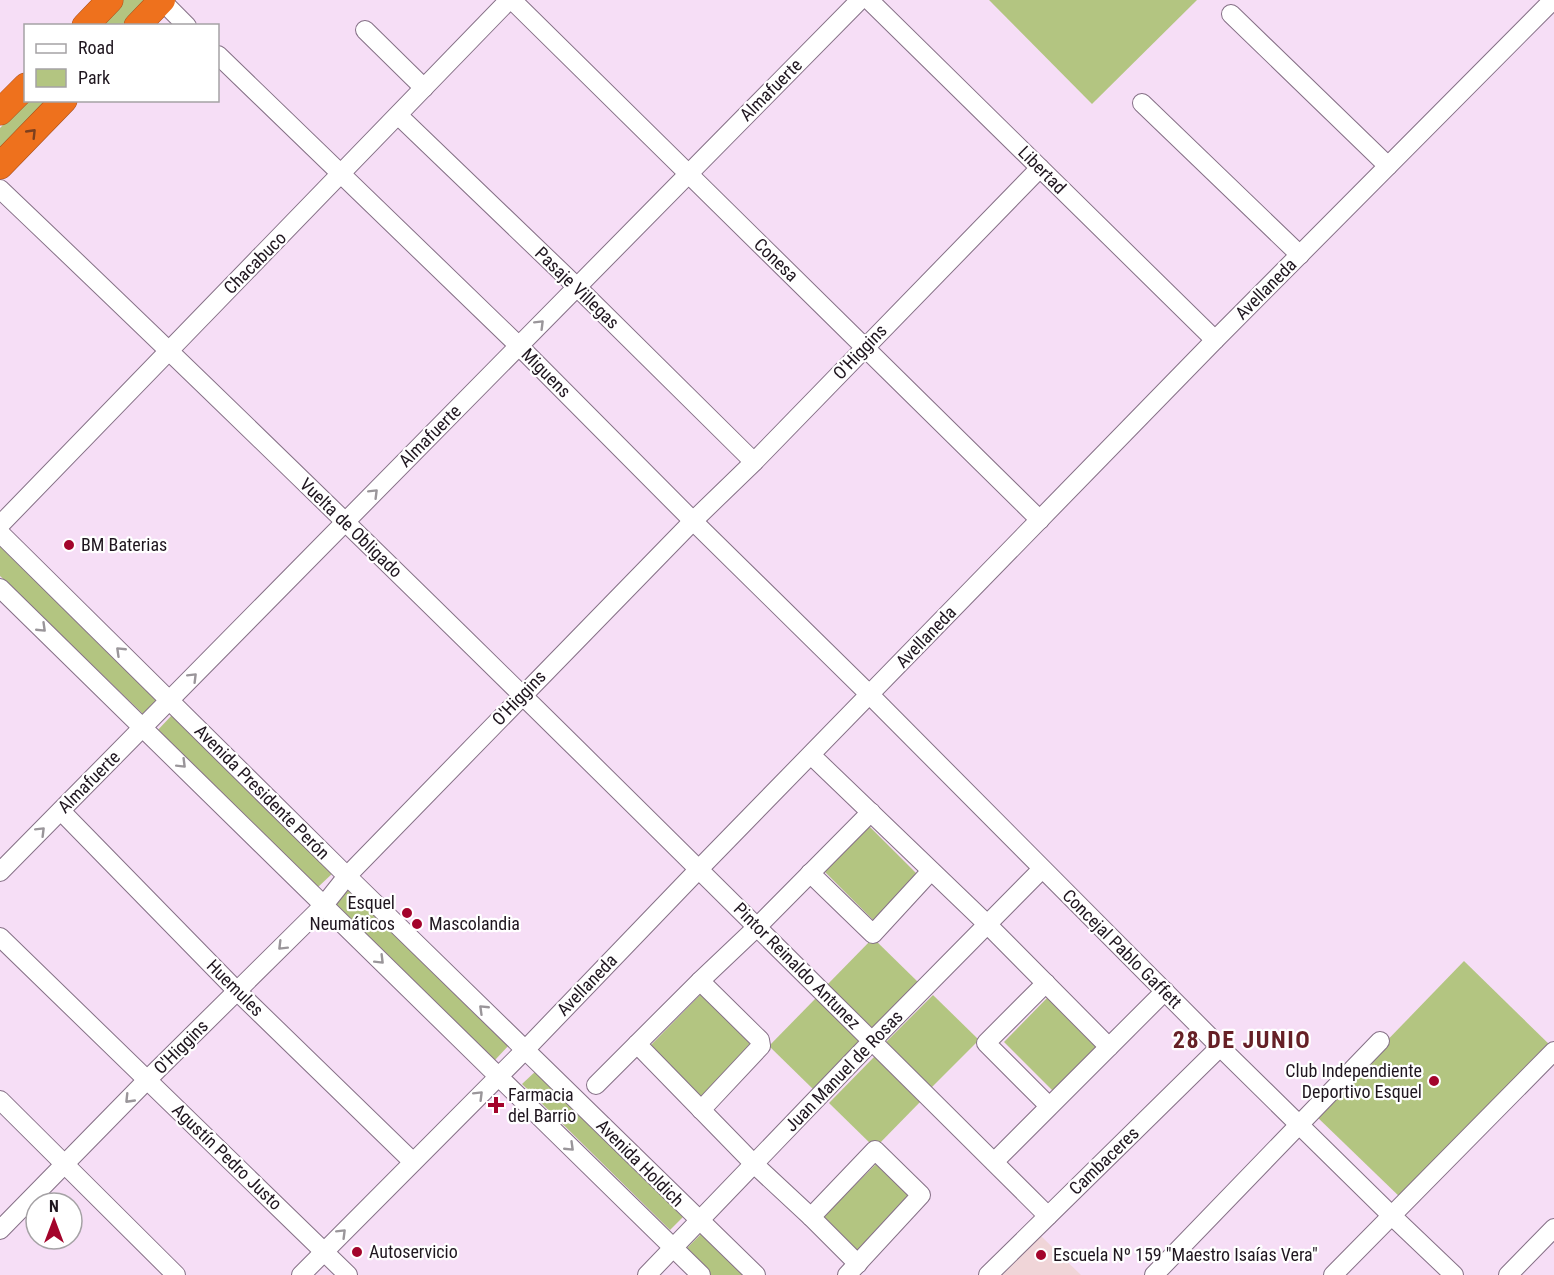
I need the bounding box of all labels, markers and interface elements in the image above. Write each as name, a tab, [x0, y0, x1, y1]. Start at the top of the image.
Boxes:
legend	[24, 24, 219, 102]
text: Road	[78, 37, 114, 58]
street label: Almafuerte	[735, 54, 806, 125]
text: Park	[78, 67, 110, 88]
one-way arrow	[25, 130, 36, 140]
street label: Libertad	[1014, 141, 1071, 198]
street label: Chacabuco	[219, 227, 290, 298]
street label: Conesa	[750, 234, 803, 286]
street label: Pasaje Villegas	[531, 242, 624, 333]
street label: Avellaneda	[1231, 254, 1300, 323]
street label: O'Higgins	[828, 320, 891, 383]
one-way arrow	[533, 321, 544, 331]
street label: Miguens	[517, 344, 575, 402]
street label: Almafuerte	[394, 400, 465, 471]
street label: Vuelta de Obligado	[296, 474, 407, 582]
one-way arrow	[367, 489, 377, 500]
place label: BM Baterias	[81, 534, 167, 555]
marker: BM Baterias	[62, 538, 76, 552]
street label: Avellaneda	[891, 601, 960, 672]
one-way arrow	[35, 621, 46, 632]
one-way arrow	[116, 647, 126, 658]
street label: O'Higgins	[487, 666, 550, 729]
one-way arrow	[185, 673, 196, 684]
street label: Avenida Presidente Perón	[191, 720, 334, 863]
street label: Almafuerte	[53, 746, 124, 817]
one-way arrow	[174, 757, 185, 768]
one-way arrow	[34, 827, 45, 837]
street label: Concejal Pablo Gaffett	[1058, 885, 1186, 1013]
place label: Esquel Neumáticos	[310, 892, 395, 934]
street label: Pintor Reinaldo Antunez	[730, 898, 865, 1033]
marker: Esquel Neumáticos	[400, 906, 414, 920]
place label: Mascolandia	[429, 913, 520, 934]
marker: Mascolandia	[410, 917, 424, 931]
one-way arrow	[279, 939, 290, 950]
street label: Avellaneda	[552, 949, 621, 1020]
one-way arrow	[373, 953, 384, 964]
street label: Huemules	[203, 955, 268, 1020]
one-way arrow	[480, 1005, 491, 1016]
street label: Juan Manuel de Rosas	[780, 1006, 907, 1136]
street label: O'Higgins	[149, 1015, 212, 1078]
district label: 28 DE JUNIO	[1173, 1026, 1311, 1054]
place label: Club Independiente Deportivo Esquel	[1285, 1060, 1422, 1102]
marker: Club Independiente Deportivo Esquel	[1427, 1074, 1441, 1088]
place label: Farmacia del Barrio	[508, 1084, 576, 1126]
one-way arrow	[126, 1091, 137, 1102]
one-way arrow	[472, 1092, 483, 1103]
marker: Farmacia del Barrio	[489, 1098, 503, 1112]
street label: Agustín Pedro Justo	[168, 1099, 286, 1214]
street label: Avenida Holdich	[592, 1115, 688, 1211]
street label: Cambaceres	[1064, 1122, 1143, 1199]
one-way arrow	[563, 1139, 574, 1150]
north arrow	[24, 1191, 84, 1251]
text: N	[49, 1197, 59, 1216]
one-way arrow	[334, 1230, 345, 1241]
place label: Autoservicio	[369, 1241, 458, 1262]
place label: Escuela Nº 159 "Maestro Isaías Vera"	[1053, 1244, 1318, 1265]
marker: Autoservicio	[350, 1245, 364, 1259]
marker: Escuela Nº 159 "Maestro Isaías Vera"	[1034, 1248, 1048, 1262]

